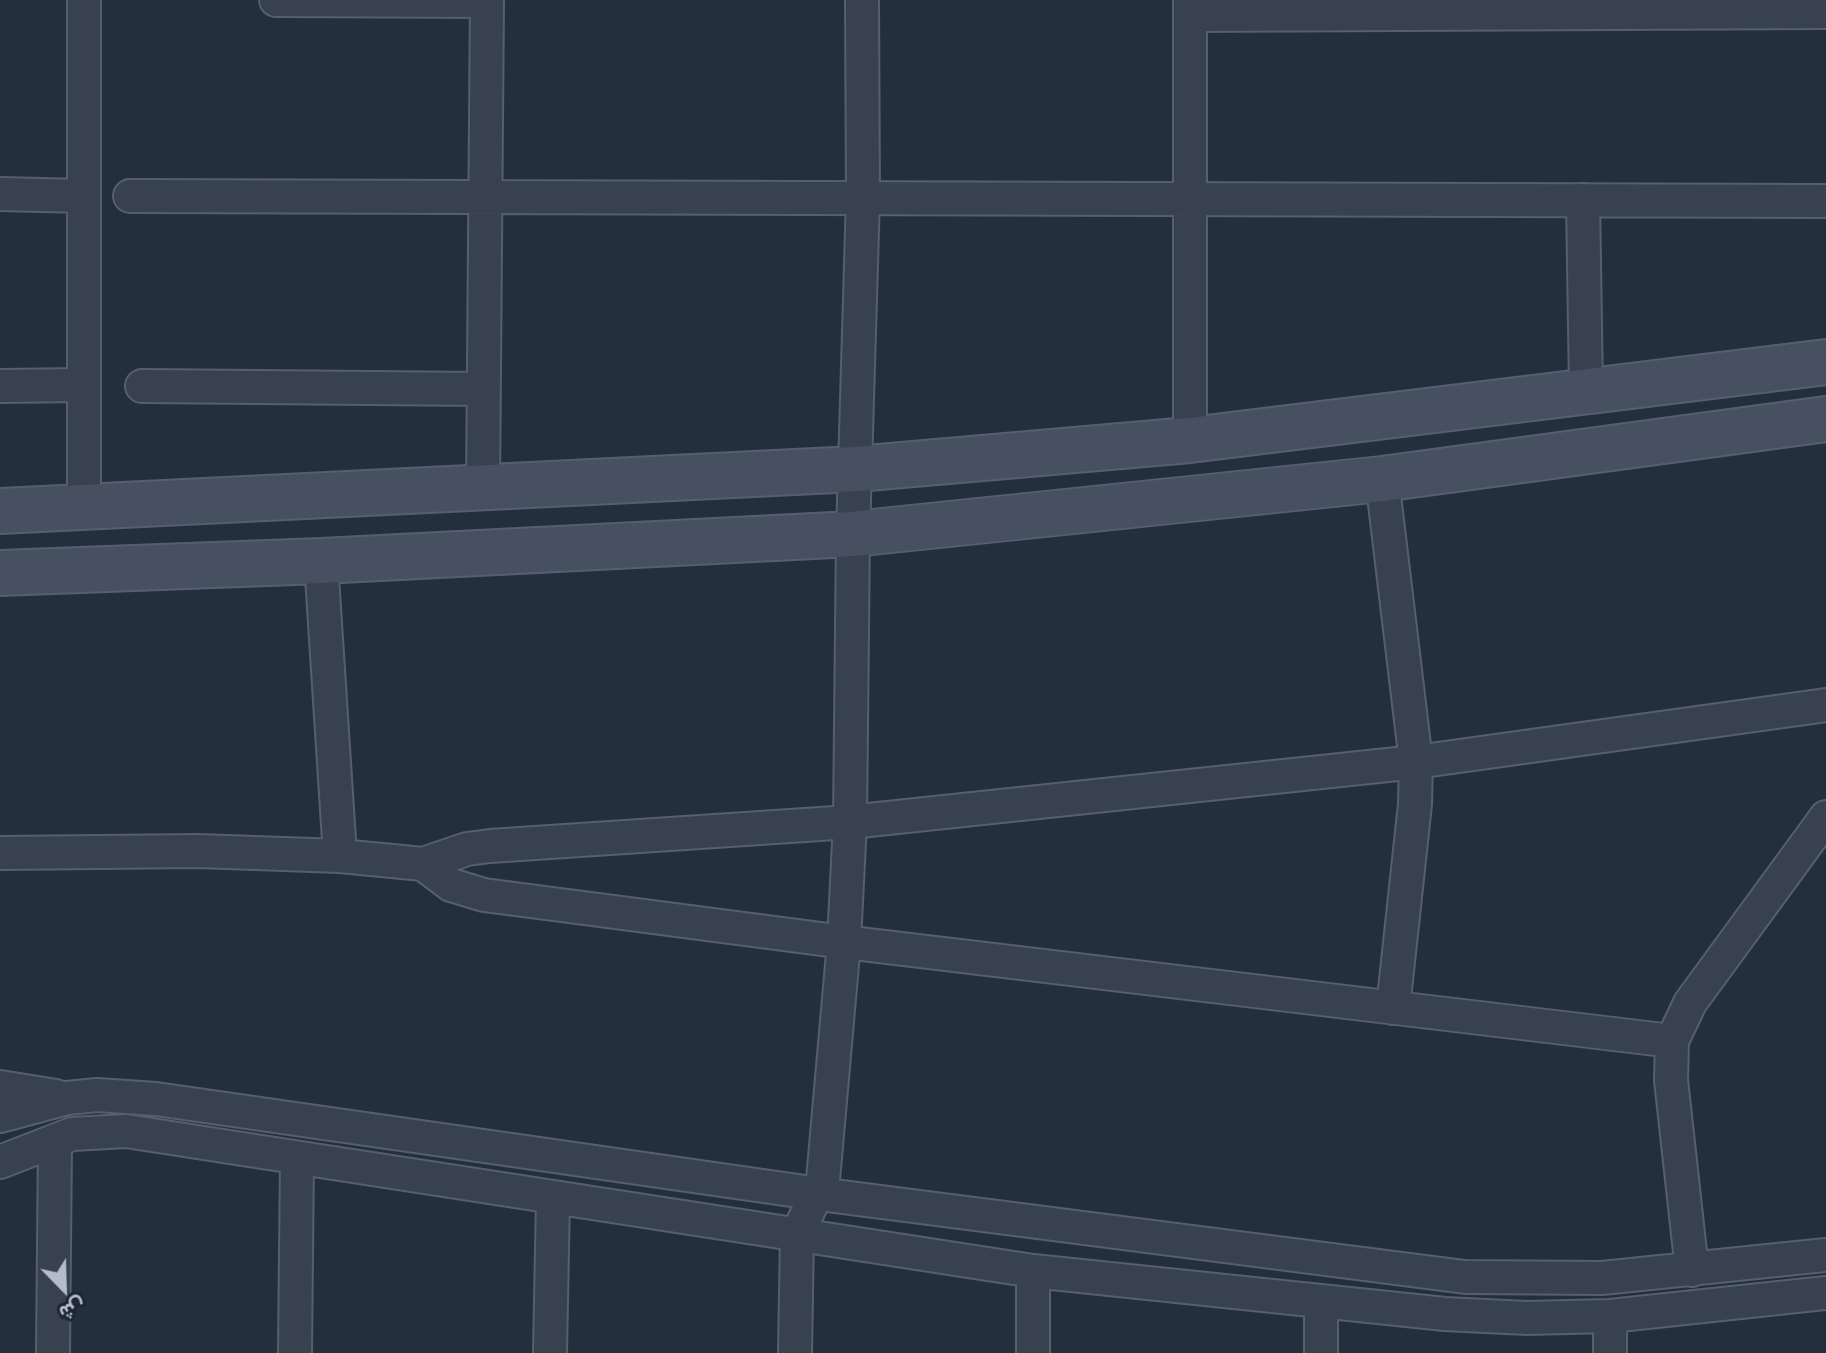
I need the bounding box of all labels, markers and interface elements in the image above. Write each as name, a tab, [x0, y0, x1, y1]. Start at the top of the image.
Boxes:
north arrow	[24, 1249, 104, 1329]
text: ش	[55, 1292, 91, 1330]

